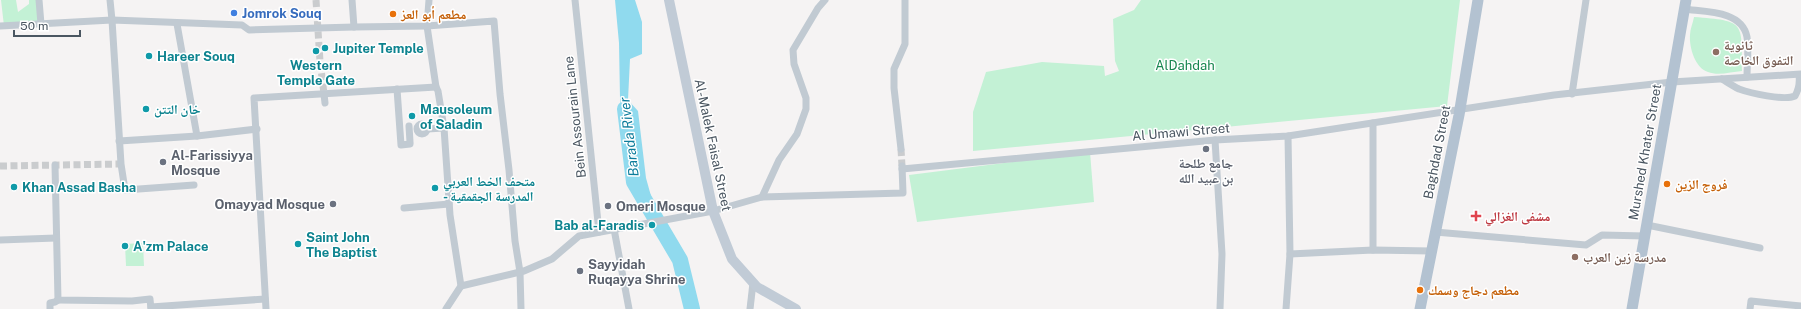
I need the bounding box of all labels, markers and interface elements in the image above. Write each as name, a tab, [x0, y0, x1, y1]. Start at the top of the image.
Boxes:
place label: Jomrok Souq	[242, 6, 322, 21]
place label: مطعم أبو العز	[400, 6, 466, 24]
marker: Jomrok Souq	[229, 8, 239, 18]
marker: مطعم أبو العز	[388, 9, 398, 19]
scale bar	[14, 12, 80, 38]
text: 50 m	[20, 19, 48, 33]
place label: ثانوية التفوق الخاصة	[1724, 38, 1794, 69]
place label: Jupiter Temple	[333, 41, 424, 56]
marker: Jupiter Temple	[320, 43, 330, 53]
marker: Western Temple Gate	[311, 46, 321, 56]
marker: ثانوية التفوق الخاصة	[1711, 47, 1721, 57]
place label: Hareer Souq	[157, 49, 235, 64]
marker: Hareer Souq	[144, 51, 154, 61]
street label: Bein Assourain Lane	[561, 55, 589, 179]
place label: Western Temple Gate	[277, 58, 355, 88]
park label: AlDahdah	[1155, 58, 1215, 73]
street label: Al-Malek Faisal Street	[692, 78, 734, 212]
street label: Murshed Khater Street	[1626, 83, 1664, 221]
water label: Barada River	[616, 96, 642, 178]
place label: خان التتن	[154, 102, 201, 118]
place label: Mausoleum of Saladin	[420, 102, 492, 132]
marker: خان التتن	[141, 104, 151, 114]
street label: Baghdad Street	[1421, 104, 1453, 200]
marker: Mausoleum of Saladin	[407, 111, 417, 121]
street label: Al Umawi Street	[1131, 120, 1231, 144]
marker: جامع طلحة بن عبيد الله	[1201, 144, 1211, 154]
place label: Al-Farissiyya Mosque	[171, 148, 253, 178]
place label: جامع طلحة بن عبيد الله	[1179, 156, 1234, 187]
marker: Al-Farissiyya Mosque	[158, 157, 168, 167]
place label: متحف الخط العربي - المدرسة الجقمقية	[443, 174, 535, 204]
place label: فروج الزين	[1675, 177, 1728, 193]
marker: فروج الزين	[1662, 179, 1672, 189]
place label: Khan Assad Basha	[22, 180, 136, 195]
marker: Khan Assad Basha	[9, 182, 19, 192]
marker: متحف الخط العربي - المدرسة الجقمقية	[430, 183, 440, 193]
place label: Omayyad Mosque	[215, 197, 325, 212]
marker: Omayyad Mosque	[328, 199, 338, 209]
place label: Omeri Mosque	[616, 199, 706, 214]
marker: Omeri Mosque	[603, 201, 613, 211]
place label: مشفى الغزالي	[1485, 209, 1550, 227]
marker: مشفى الغزالي	[1470, 210, 1482, 222]
place label: Bab al-Faradis	[554, 218, 644, 233]
marker: Bab al-Faradis	[647, 220, 657, 230]
place label: Saint John The Baptist	[306, 230, 377, 260]
place label: A'zm Palace	[133, 239, 209, 254]
marker: Saint John The Baptist	[293, 239, 303, 249]
marker: A'zm Palace	[120, 241, 130, 251]
place label: مدرسة زين العرب	[1583, 250, 1666, 266]
marker: مدرسة زين العرب	[1570, 252, 1580, 262]
place label: Sayyidah Ruqayya Shrine	[588, 257, 685, 287]
marker: Sayyidah Ruqayya Shrine	[575, 266, 585, 276]
place label: مطعم دجاج وسمك	[1428, 283, 1519, 300]
marker: مطعم دجاج وسمك	[1415, 285, 1425, 295]

